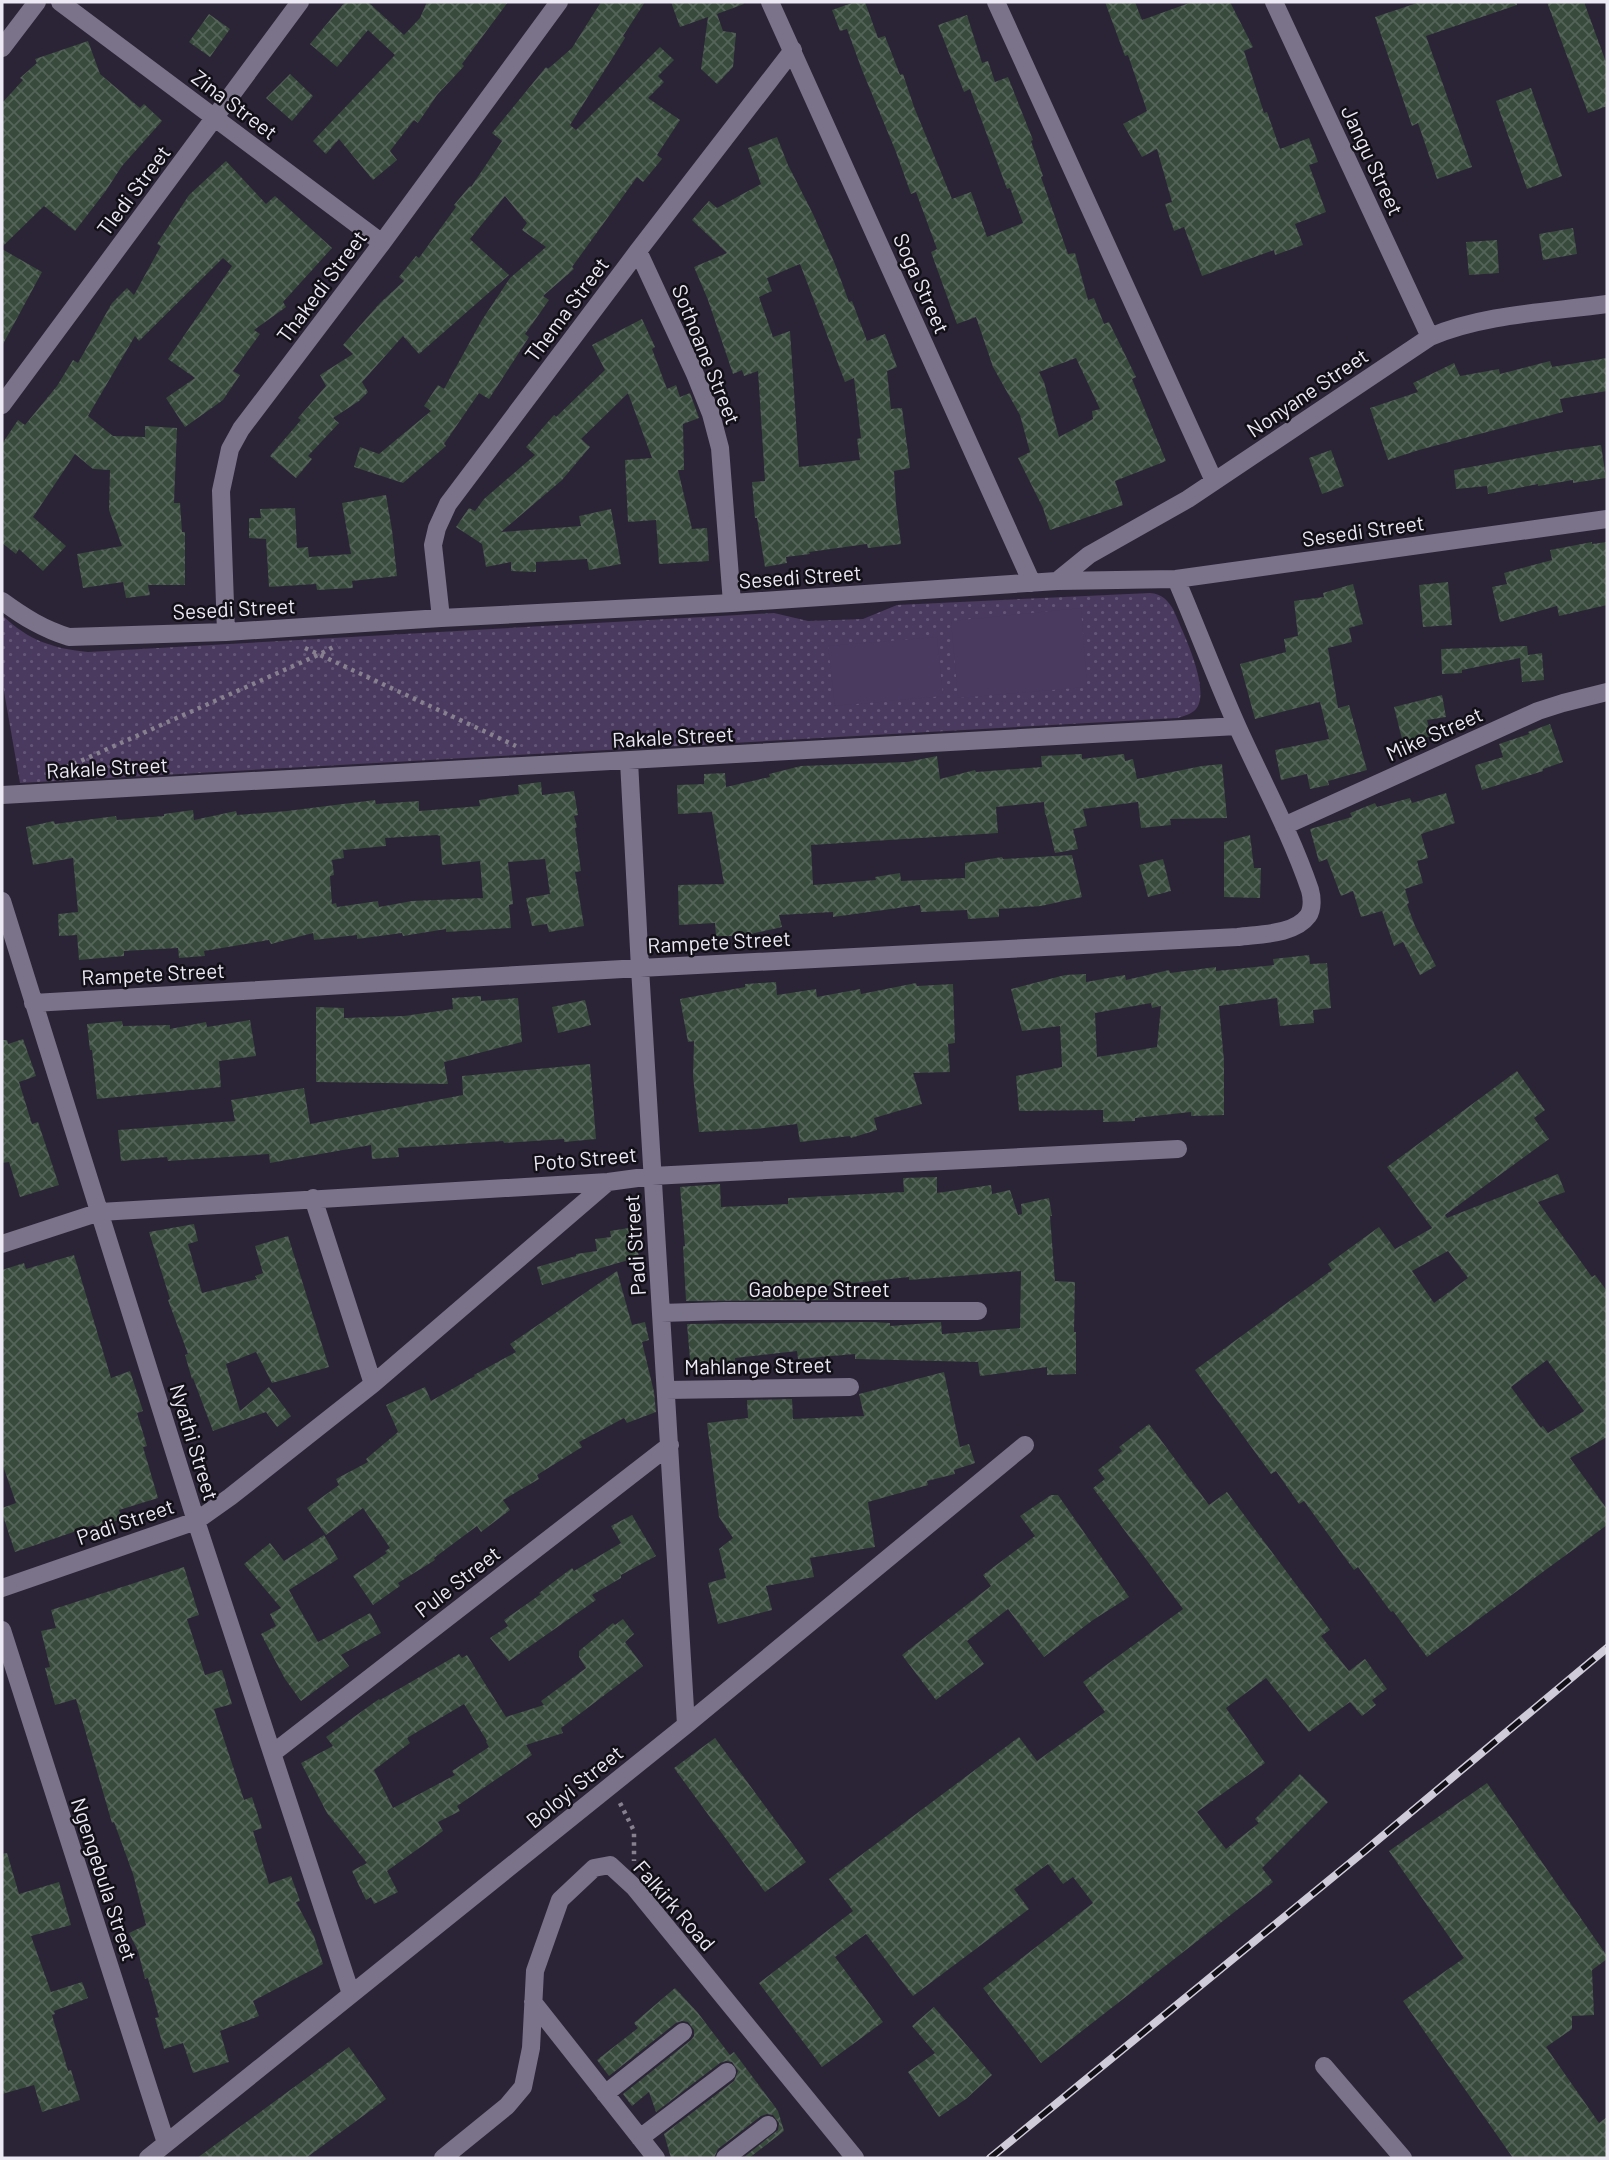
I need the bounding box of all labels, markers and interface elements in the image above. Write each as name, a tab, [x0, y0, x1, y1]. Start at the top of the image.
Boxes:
street label: Zina Street	[187, 64, 283, 144]
street label: Jangu Street	[1337, 101, 1409, 219]
street label: Tledi Street	[91, 140, 175, 240]
street label: Thakedi Street	[271, 225, 371, 347]
street label: Soga Street	[889, 229, 955, 337]
street label: Thema Street	[519, 252, 613, 366]
street label: Sothoane Street	[668, 280, 746, 428]
street label: Nonyane Street	[1242, 342, 1372, 442]
street label: Sesedi Street	[1300, 509, 1426, 551]
street label: Sesedi Street	[738, 559, 862, 593]
street label: Sesedi Street	[172, 592, 296, 624]
street label: Mike Street	[1382, 701, 1486, 765]
street label: Rakale Street	[611, 720, 735, 752]
street label: Rakale Street	[45, 751, 169, 783]
street label: Rampete Street	[647, 925, 791, 957]
street label: Rampete Street	[81, 957, 225, 989]
street label: Poto Street	[532, 1141, 638, 1175]
street label: Padi Street	[618, 1194, 650, 1296]
street label: Gaobepe Street	[748, 1276, 890, 1301]
street label: Mahlange Street	[684, 1351, 832, 1379]
street label: Nyathi Street	[165, 1381, 225, 1503]
street label: Padi Street	[73, 1493, 177, 1549]
street label: Pule Street	[409, 1540, 505, 1622]
street label: Boloyi Street	[521, 1739, 627, 1833]
street label: Ngengebula Street	[67, 1794, 143, 1964]
street label: Falkirk Road	[629, 1855, 721, 1955]

